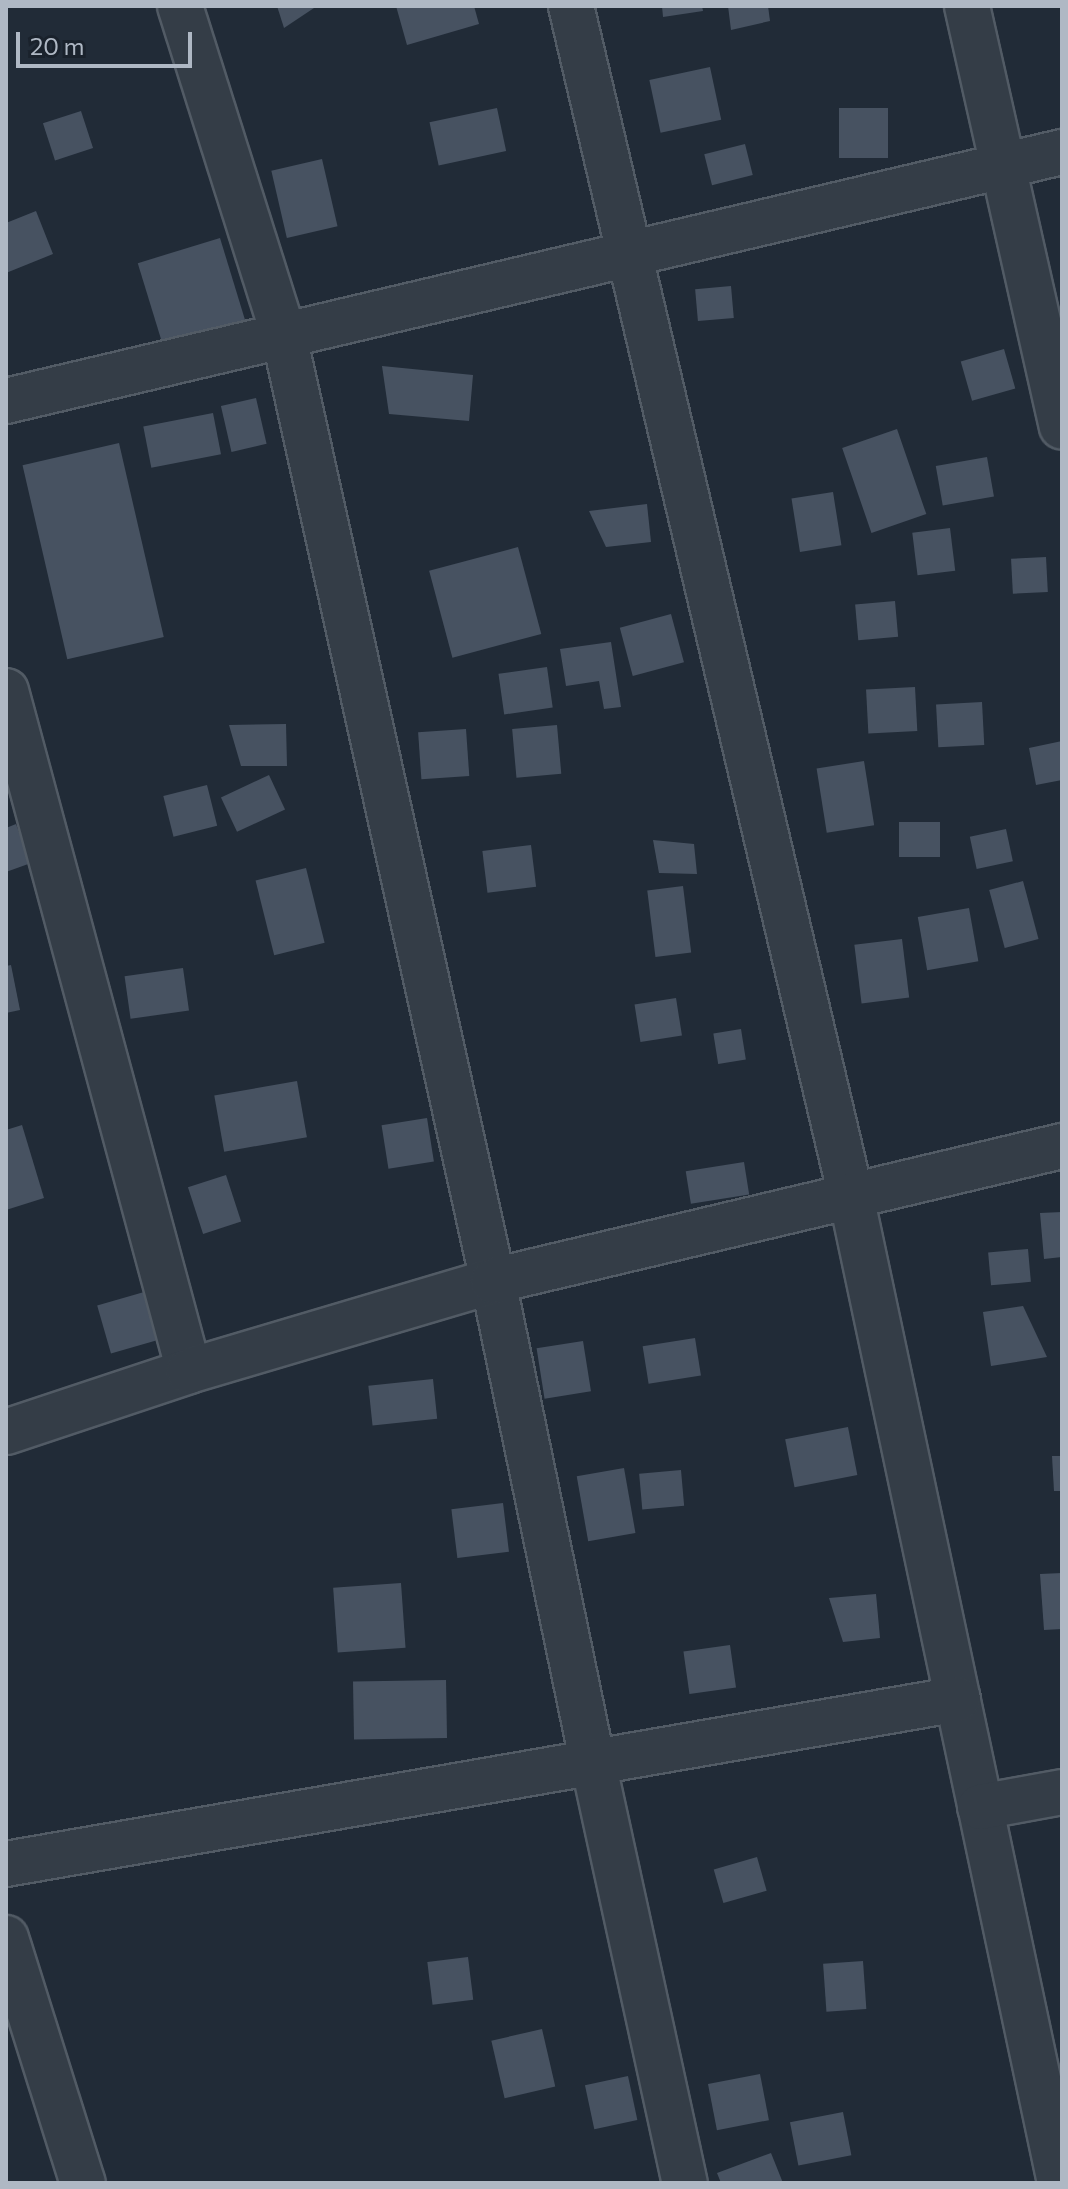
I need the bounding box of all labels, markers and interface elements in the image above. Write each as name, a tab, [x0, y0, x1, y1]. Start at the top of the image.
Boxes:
scale bar	[20, 16, 196, 66]
text: 20 m	[30, 31, 84, 60]

